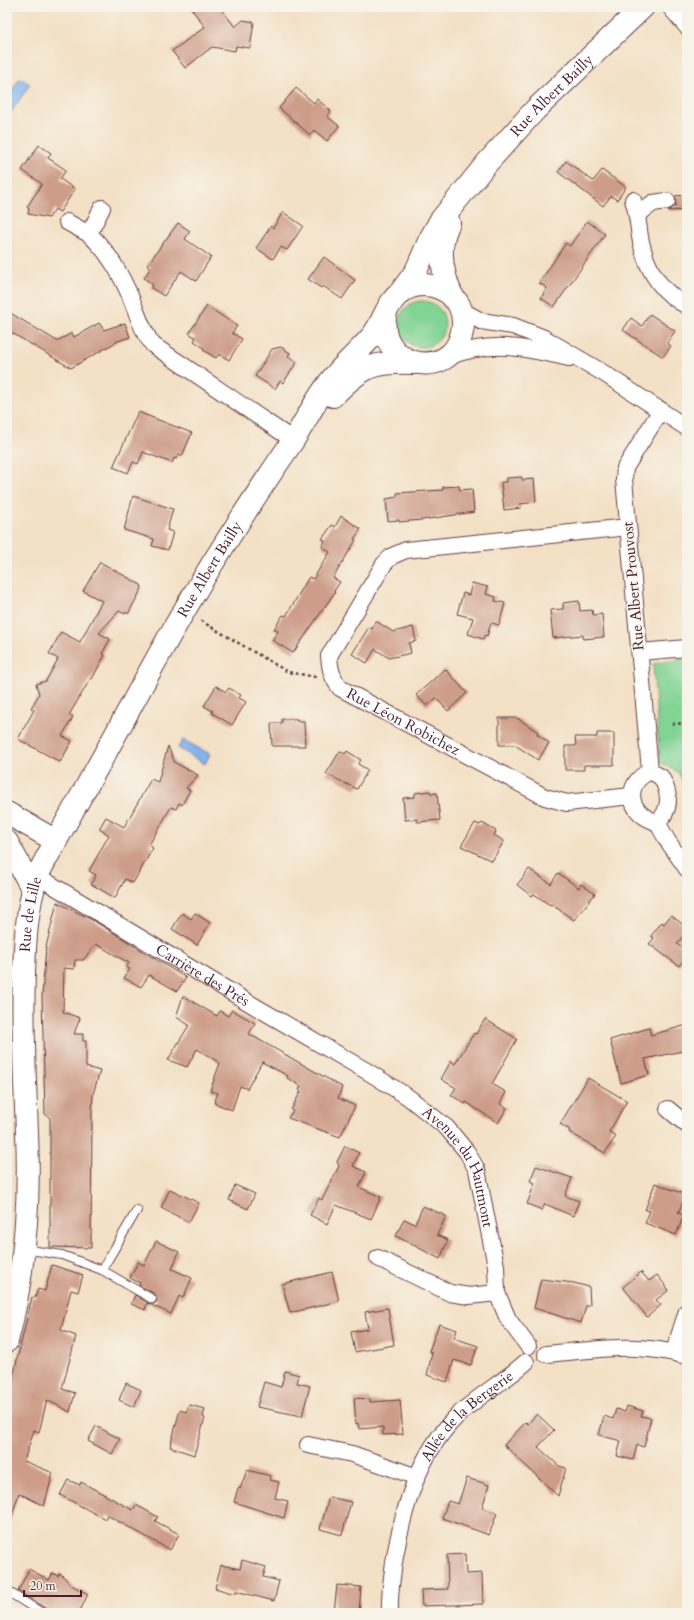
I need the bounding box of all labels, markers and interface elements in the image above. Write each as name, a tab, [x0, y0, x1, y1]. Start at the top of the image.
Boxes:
street label: Rue Albert Bailly	[506, 50, 598, 141]
street label: Rue Albert Bailly	[172, 517, 247, 621]
street label: Rue Albert Prouvost	[617, 521, 649, 651]
street label: Rue Léon Robichez	[343, 683, 464, 760]
street label: Rue de Lille	[15, 874, 46, 952]
street label: Carrière des Prés	[152, 939, 253, 1011]
street label: Avenue du Hautmont	[418, 1102, 498, 1229]
street label: Allée de la Bergerie	[416, 1366, 518, 1465]
scale bar	[24, 1572, 81, 1598]
text: 20 m	[30, 1578, 57, 1594]

